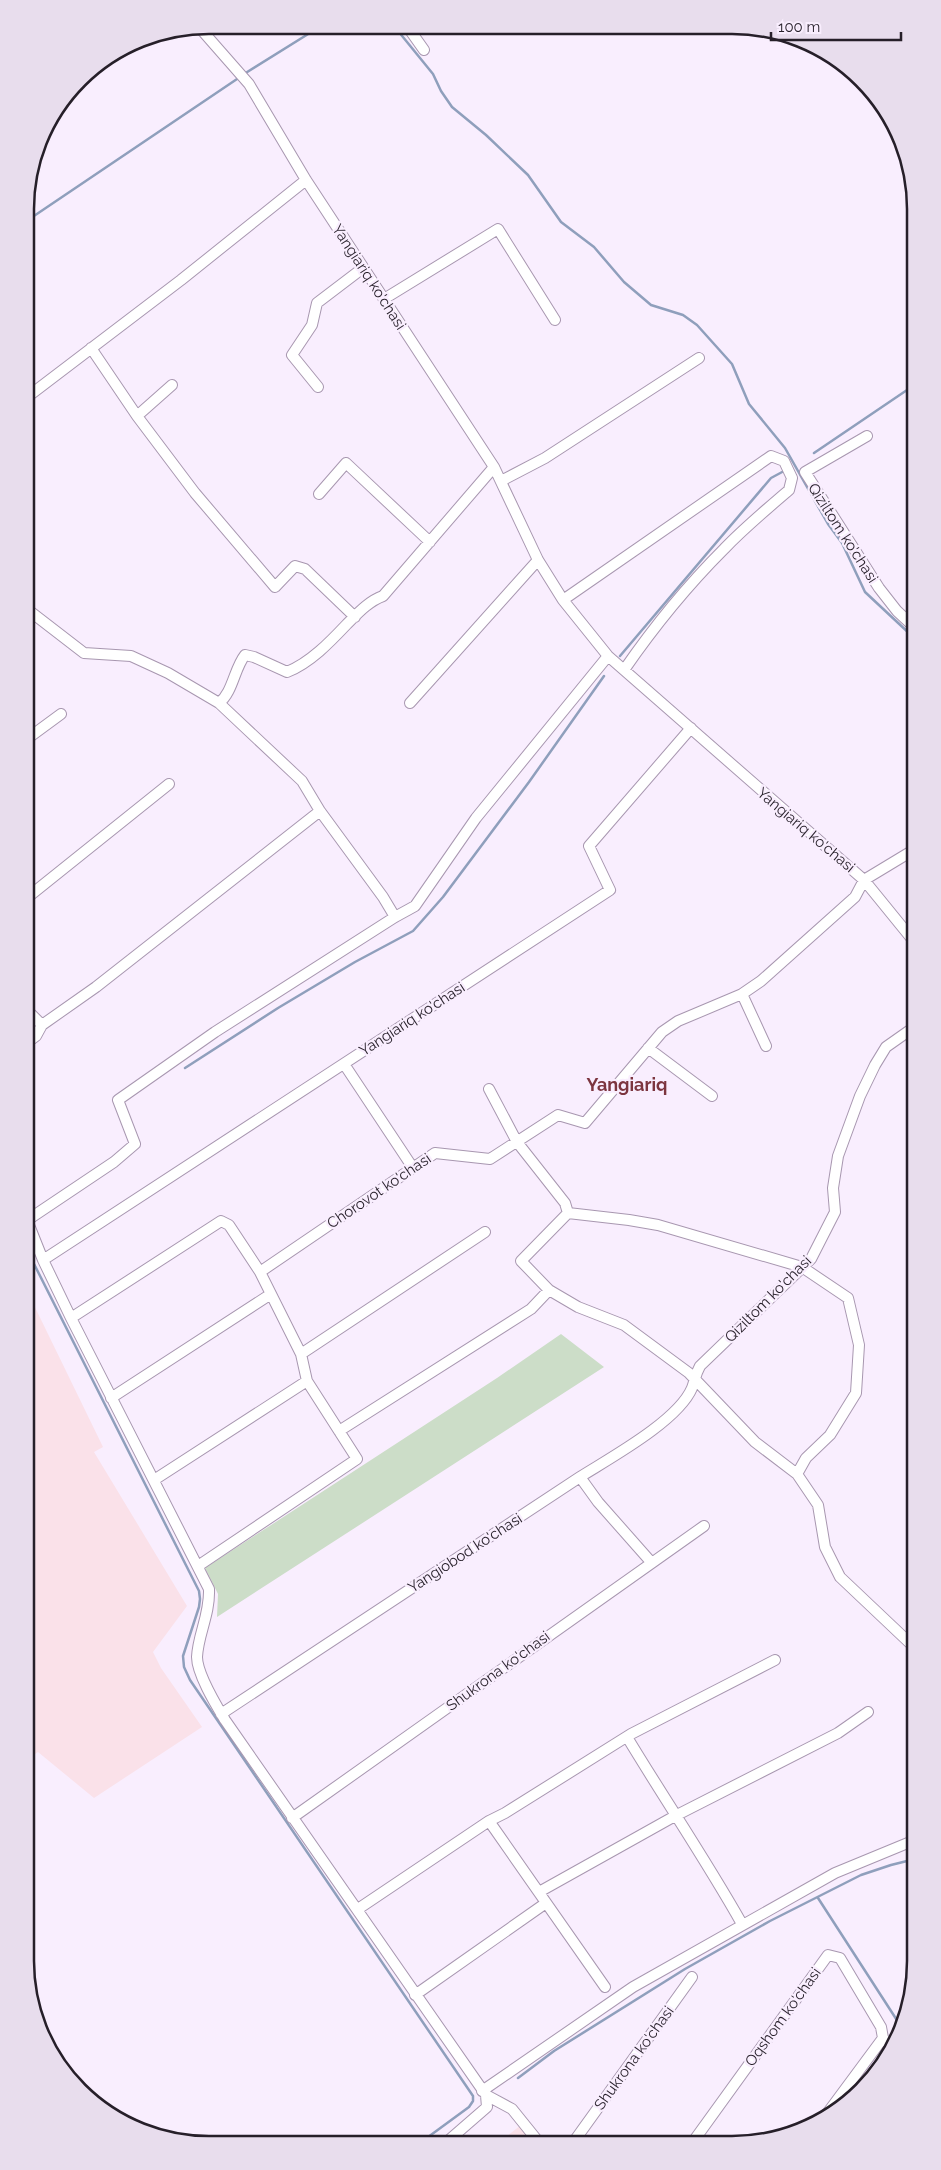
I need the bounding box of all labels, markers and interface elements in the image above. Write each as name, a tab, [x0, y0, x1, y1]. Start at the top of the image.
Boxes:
scale bar	[771, 10, 901, 42]
text: 100 m	[778, 18, 820, 36]
street label: Yangiariq ko'chasi	[328, 221, 410, 333]
street label: Qiziltom ko'chasi	[804, 480, 882, 586]
street label: Yangiariq ko'chasi	[753, 784, 859, 876]
street label: Yangiariq ko'chasi	[356, 978, 468, 1060]
district label: Yangiariq	[587, 1074, 667, 1095]
street label: Chorovot ko'chasi	[324, 1150, 434, 1232]
street label: Qiziltom ko'chasi	[721, 1252, 815, 1346]
street label: Yangiobod ko'chasi	[405, 1509, 525, 1597]
street label: Shukrona ko'chasi	[443, 1627, 553, 1715]
street label: Oqshom ko'chasi	[741, 1964, 825, 2070]
street label: Shukrona ko'chasi	[590, 2003, 678, 2113]

